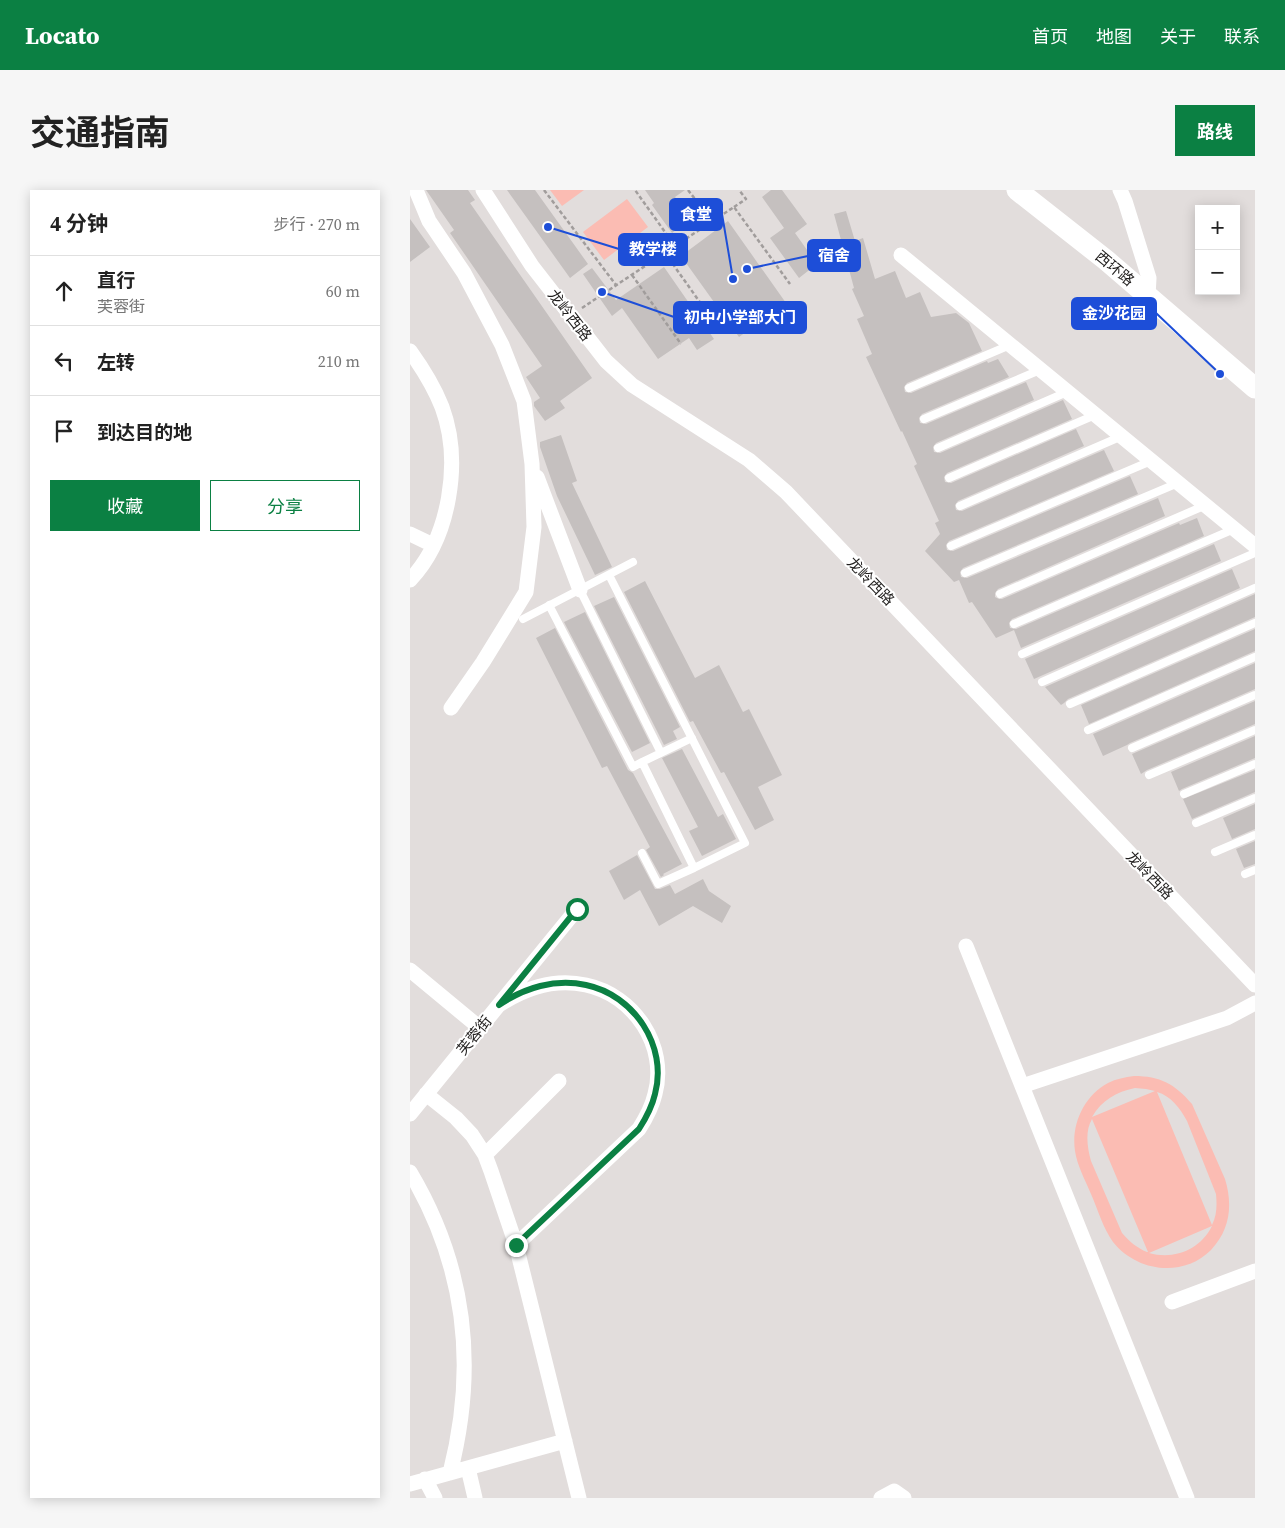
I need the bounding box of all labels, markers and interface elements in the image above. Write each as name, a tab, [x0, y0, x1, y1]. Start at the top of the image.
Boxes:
text: Locato	[25, 19, 100, 52]
text: 首页	[1032, 24, 1068, 49]
text: 地图	[1096, 24, 1132, 49]
text: 关于	[1160, 24, 1196, 49]
text: 联系	[1224, 24, 1260, 49]
button: 路线	[1175, 105, 1255, 156]
text: 交通指南	[30, 109, 170, 157]
callout: 食堂	[670, 199, 722, 230]
text: 食堂	[680, 203, 712, 225]
map controls	[1195, 205, 1240, 295]
button: +	[1195, 205, 1240, 250]
text: 4 分钟	[50, 209, 108, 238]
text: 步行 · 270 m	[274, 213, 360, 235]
callout: 教学楼	[619, 234, 687, 265]
text: 教学楼	[629, 238, 677, 260]
callout: 宿舍	[808, 240, 860, 271]
text: 宿舍	[818, 244, 850, 266]
street label: 西环路	[1091, 245, 1139, 291]
button: −	[1195, 250, 1240, 295]
text: 直行	[97, 267, 135, 293]
icon: ahead	[50, 277, 78, 305]
text: 60 m	[326, 280, 360, 302]
street label: 龙岭西路	[543, 285, 597, 345]
text: 芙蓉街	[97, 295, 145, 317]
callout: 金沙花园	[1072, 298, 1156, 329]
callout: 初中小学部大门	[674, 302, 806, 333]
text: 金沙花园	[1082, 302, 1146, 324]
text: 初中小学部大门	[684, 306, 796, 328]
icon: left	[50, 347, 78, 375]
text: 左转	[97, 349, 135, 375]
text: 210 m	[318, 350, 360, 372]
icon: arrive	[50, 417, 78, 445]
text: 到达目的地	[97, 419, 192, 445]
button: 收藏	[50, 480, 200, 531]
button: 分享	[210, 480, 360, 531]
street label: 龙岭西路	[843, 552, 899, 610]
street label: 龙岭西路	[1122, 846, 1178, 904]
route start	[566, 898, 589, 921]
street label: 芙蓉街	[452, 1011, 496, 1059]
route end	[505, 1234, 528, 1257]

